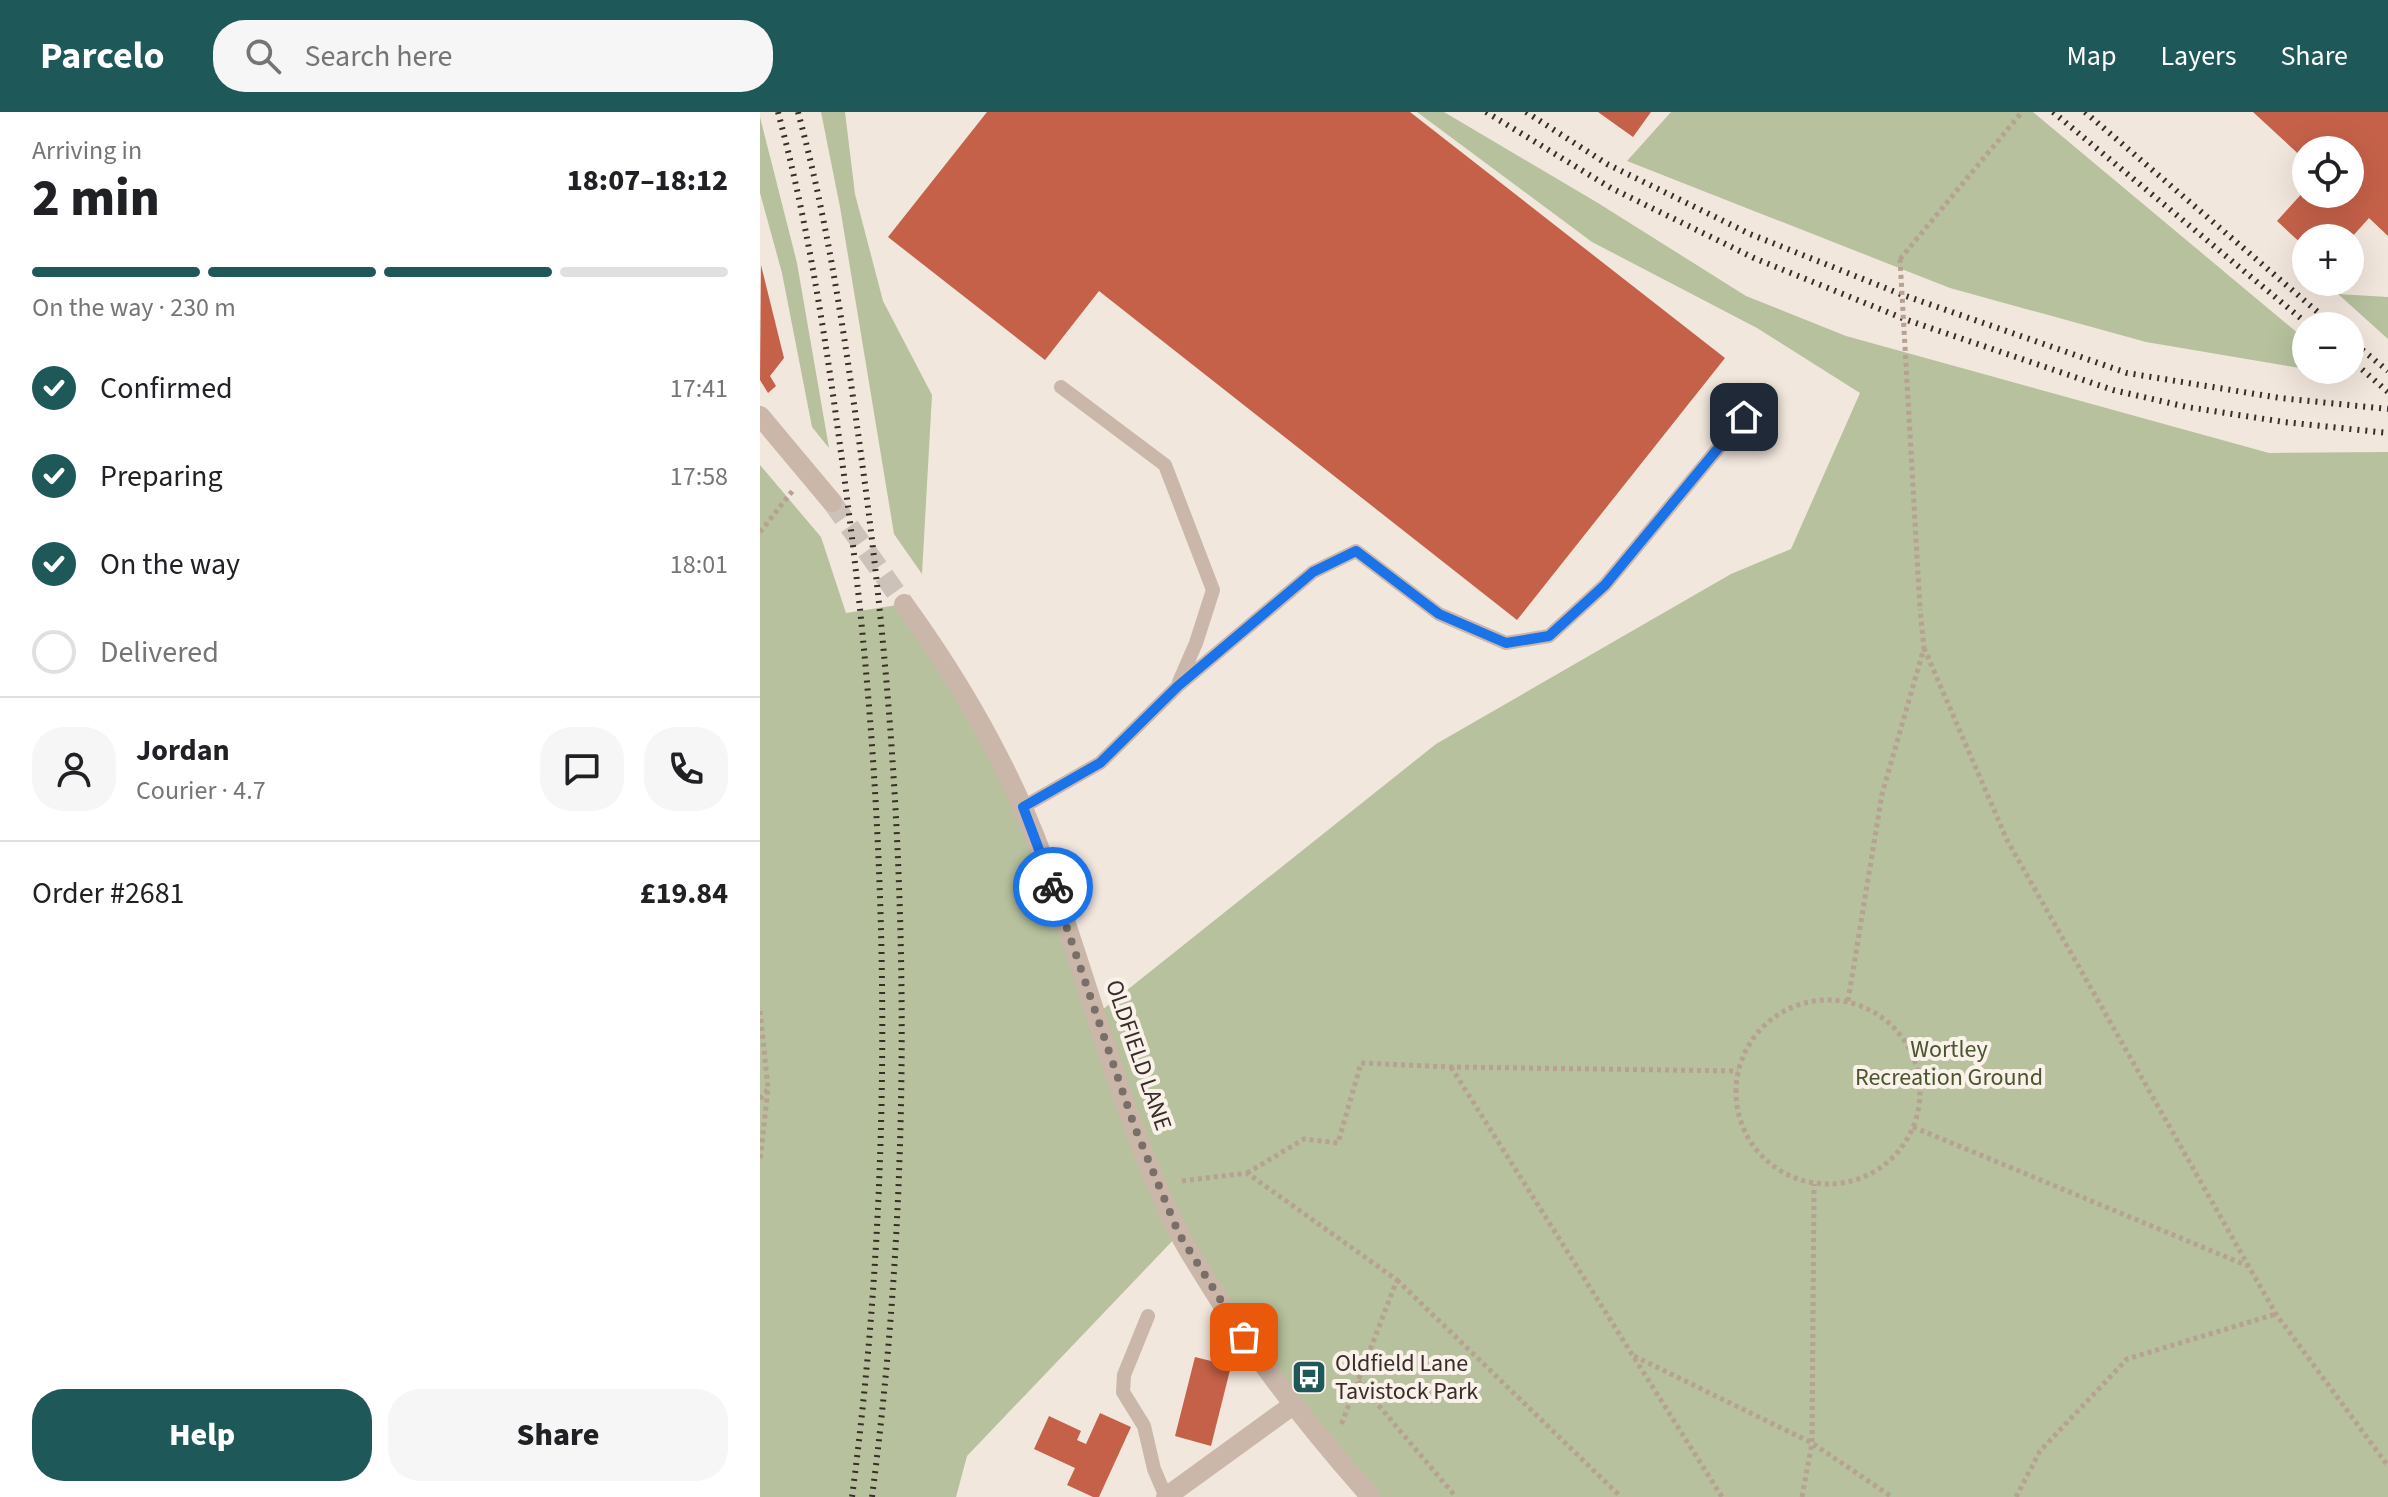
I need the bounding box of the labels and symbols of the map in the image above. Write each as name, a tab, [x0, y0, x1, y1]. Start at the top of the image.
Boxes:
pin	[1710, 383, 1778, 451]
courier	[1013, 847, 1093, 927]
street label: OLDFIELD LANE	[1096, 975, 1181, 1135]
park label: Wortley Recreation Ground	[1855, 1032, 2043, 1095]
pin	[1210, 1303, 1278, 1371]
place label: Oldfield Lane Tavistock Park	[1335, 1346, 1478, 1409]
bus stop icon: Oldfield Lane Tavistock Park	[1290, 1358, 1328, 1396]

